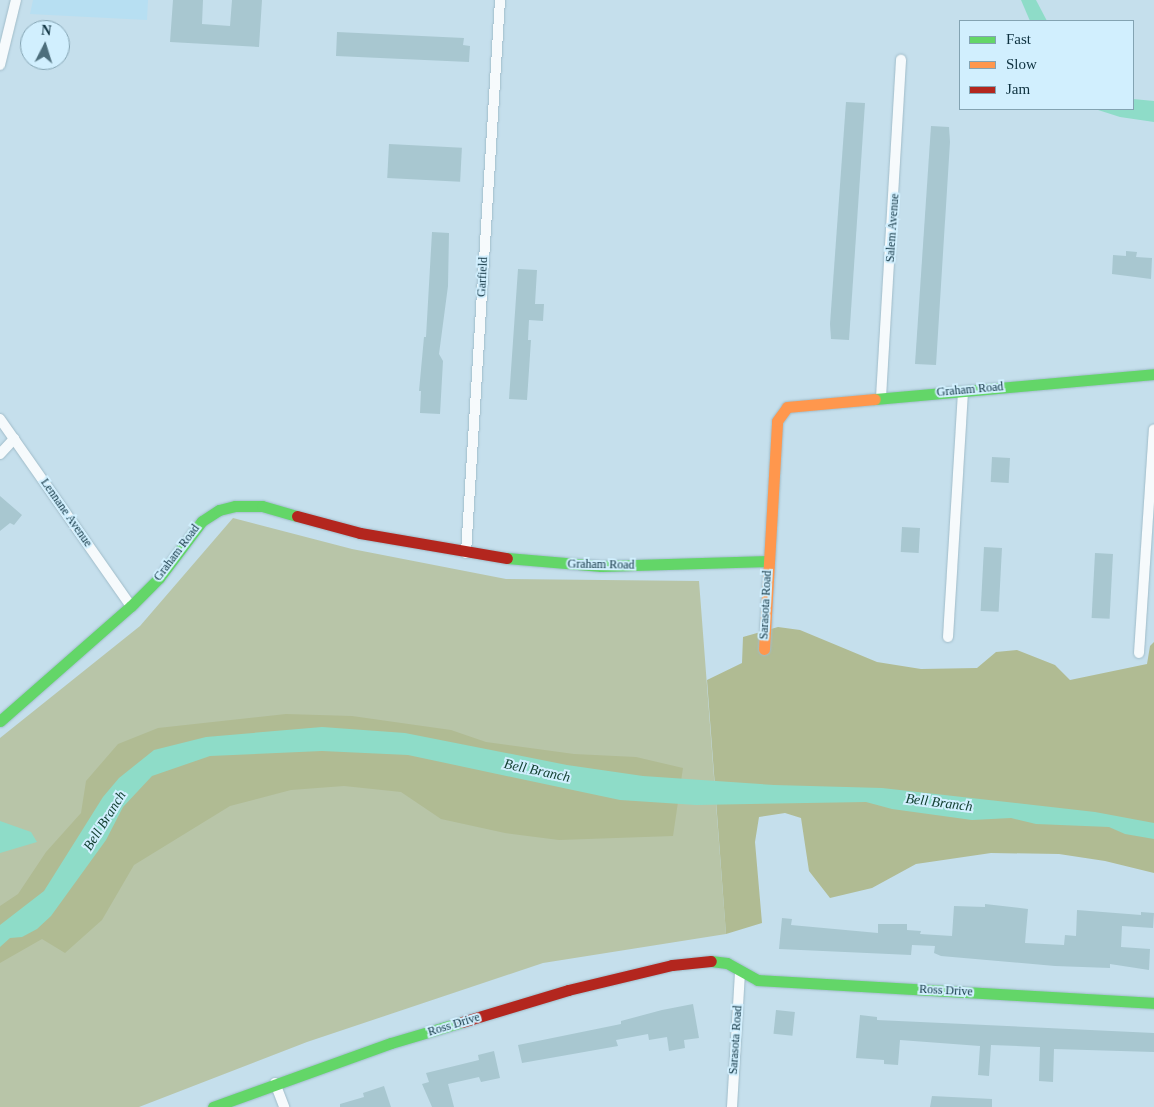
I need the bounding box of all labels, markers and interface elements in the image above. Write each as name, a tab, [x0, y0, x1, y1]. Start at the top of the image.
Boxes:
north arrow	[20, 20, 70, 70]
legend	[959, 20, 1134, 110]
text: N	[41, 23, 52, 38]
text: Fast	[1006, 31, 1031, 47]
text: Slow	[1006, 56, 1037, 72]
text: Jam	[1006, 81, 1030, 97]
street label: Salem Avenue	[883, 193, 903, 263]
street label: Garfield	[475, 257, 491, 297]
street label: Graham Road	[936, 380, 1004, 400]
street label: Lennane Avenue	[37, 476, 95, 550]
street label: Graham Road	[151, 522, 203, 584]
street label: Graham Road	[567, 557, 635, 573]
street label: Sarasota Road	[757, 570, 775, 640]
water label: Bell Branch	[502, 756, 572, 786]
water label: Bell Branch	[80, 788, 130, 854]
water label: Bell Branch	[905, 791, 973, 815]
street label: Ross Drive	[919, 982, 973, 1000]
street label: Sarasota Road	[726, 1005, 746, 1075]
street label: Ross Drive	[426, 1010, 482, 1040]

